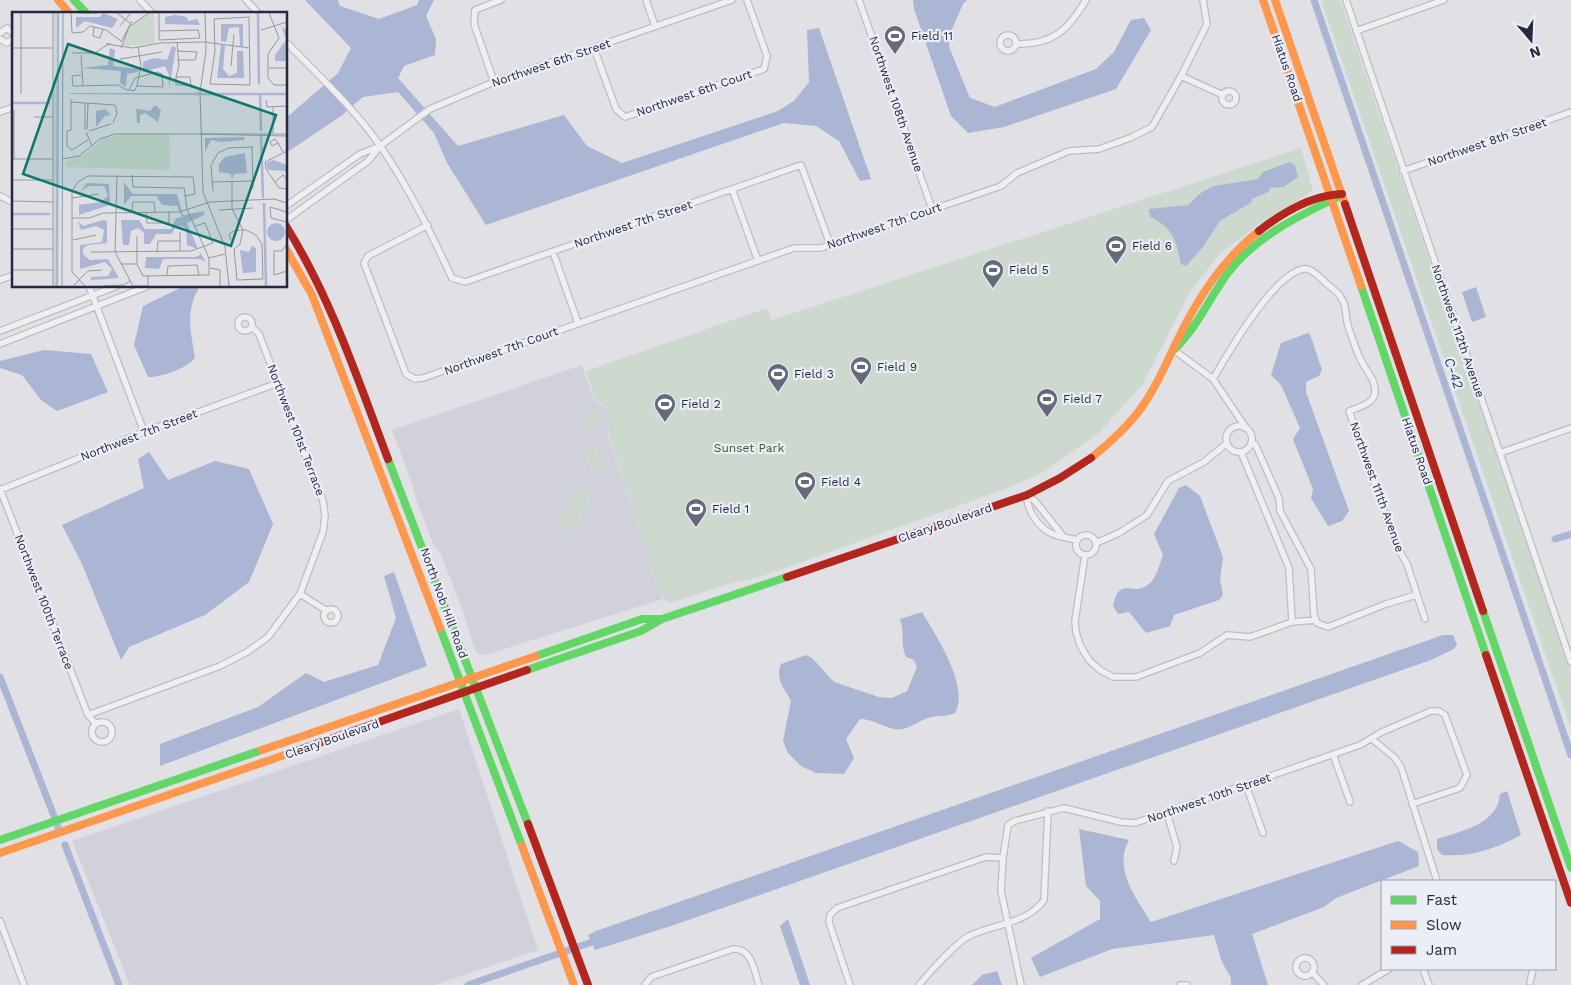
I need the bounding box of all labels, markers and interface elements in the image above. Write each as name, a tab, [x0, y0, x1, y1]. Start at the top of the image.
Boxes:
inset map	[12, 12, 288, 288]
north arrow	[1506, 15, 1556, 65]
sports icon: Field 11	[883, 24, 907, 55]
place label: Field 11	[911, 29, 953, 43]
street label: Hiatus Road	[1269, 32, 1305, 104]
street label: Northwest 108th Avenue	[866, 34, 926, 174]
street label: Northwest 6th Street	[490, 36, 612, 90]
text: N	[1528, 43, 1543, 62]
street label: Northwest 6th Court	[634, 67, 754, 119]
street label: Northwest 8th Street	[1426, 115, 1548, 169]
street label: Northwest 7th Street	[572, 197, 694, 251]
street label: Northwest 7th Court	[825, 200, 943, 252]
sports icon: Field 6	[1104, 234, 1128, 265]
place label: Field 6	[1132, 239, 1172, 253]
sports icon: Field 5	[981, 258, 1005, 289]
place label: Field 5	[1009, 263, 1049, 277]
street label: Northwest 112th Avenue	[1429, 263, 1487, 399]
street label: Northwest 7th Court	[442, 324, 560, 378]
sports icon: Field 9	[849, 355, 873, 386]
water label: C-42	[1441, 355, 1467, 391]
place label: Field 9	[877, 360, 917, 374]
street label: Northwest 101st Terrace	[264, 362, 328, 498]
sports icon: Field 3	[766, 362, 790, 393]
place label: Field 3	[794, 367, 834, 381]
sports icon: Field 7	[1035, 387, 1059, 418]
sports icon: Field 2	[653, 392, 677, 423]
place label: Field 7	[1063, 392, 1102, 406]
place label: Field 2	[681, 397, 721, 411]
street label: Northwest 7th Street	[79, 406, 199, 464]
street label: Hiatus Road	[1399, 415, 1435, 487]
street label: Northwest 111th Avenue	[1347, 420, 1407, 554]
park label: Sunset Park	[714, 441, 784, 455]
sports icon: Field 4	[793, 470, 817, 501]
place label: Field 4	[821, 475, 861, 489]
sports icon: Field 1	[684, 497, 708, 528]
street label: Cleary Boulevard	[896, 500, 994, 546]
place label: Field 1	[712, 502, 749, 516]
street label: Northwest 100th Terrace	[12, 532, 76, 672]
street label: North Nob Hill Road	[417, 546, 471, 660]
street label: Cleary Boulevard	[283, 716, 381, 762]
street label: Northwest 10th Street	[1145, 770, 1273, 826]
legend	[1381, 880, 1556, 970]
text: Fast	[1426, 891, 1458, 909]
text: Slow	[1426, 916, 1462, 934]
text: Jam	[1426, 941, 1457, 959]

